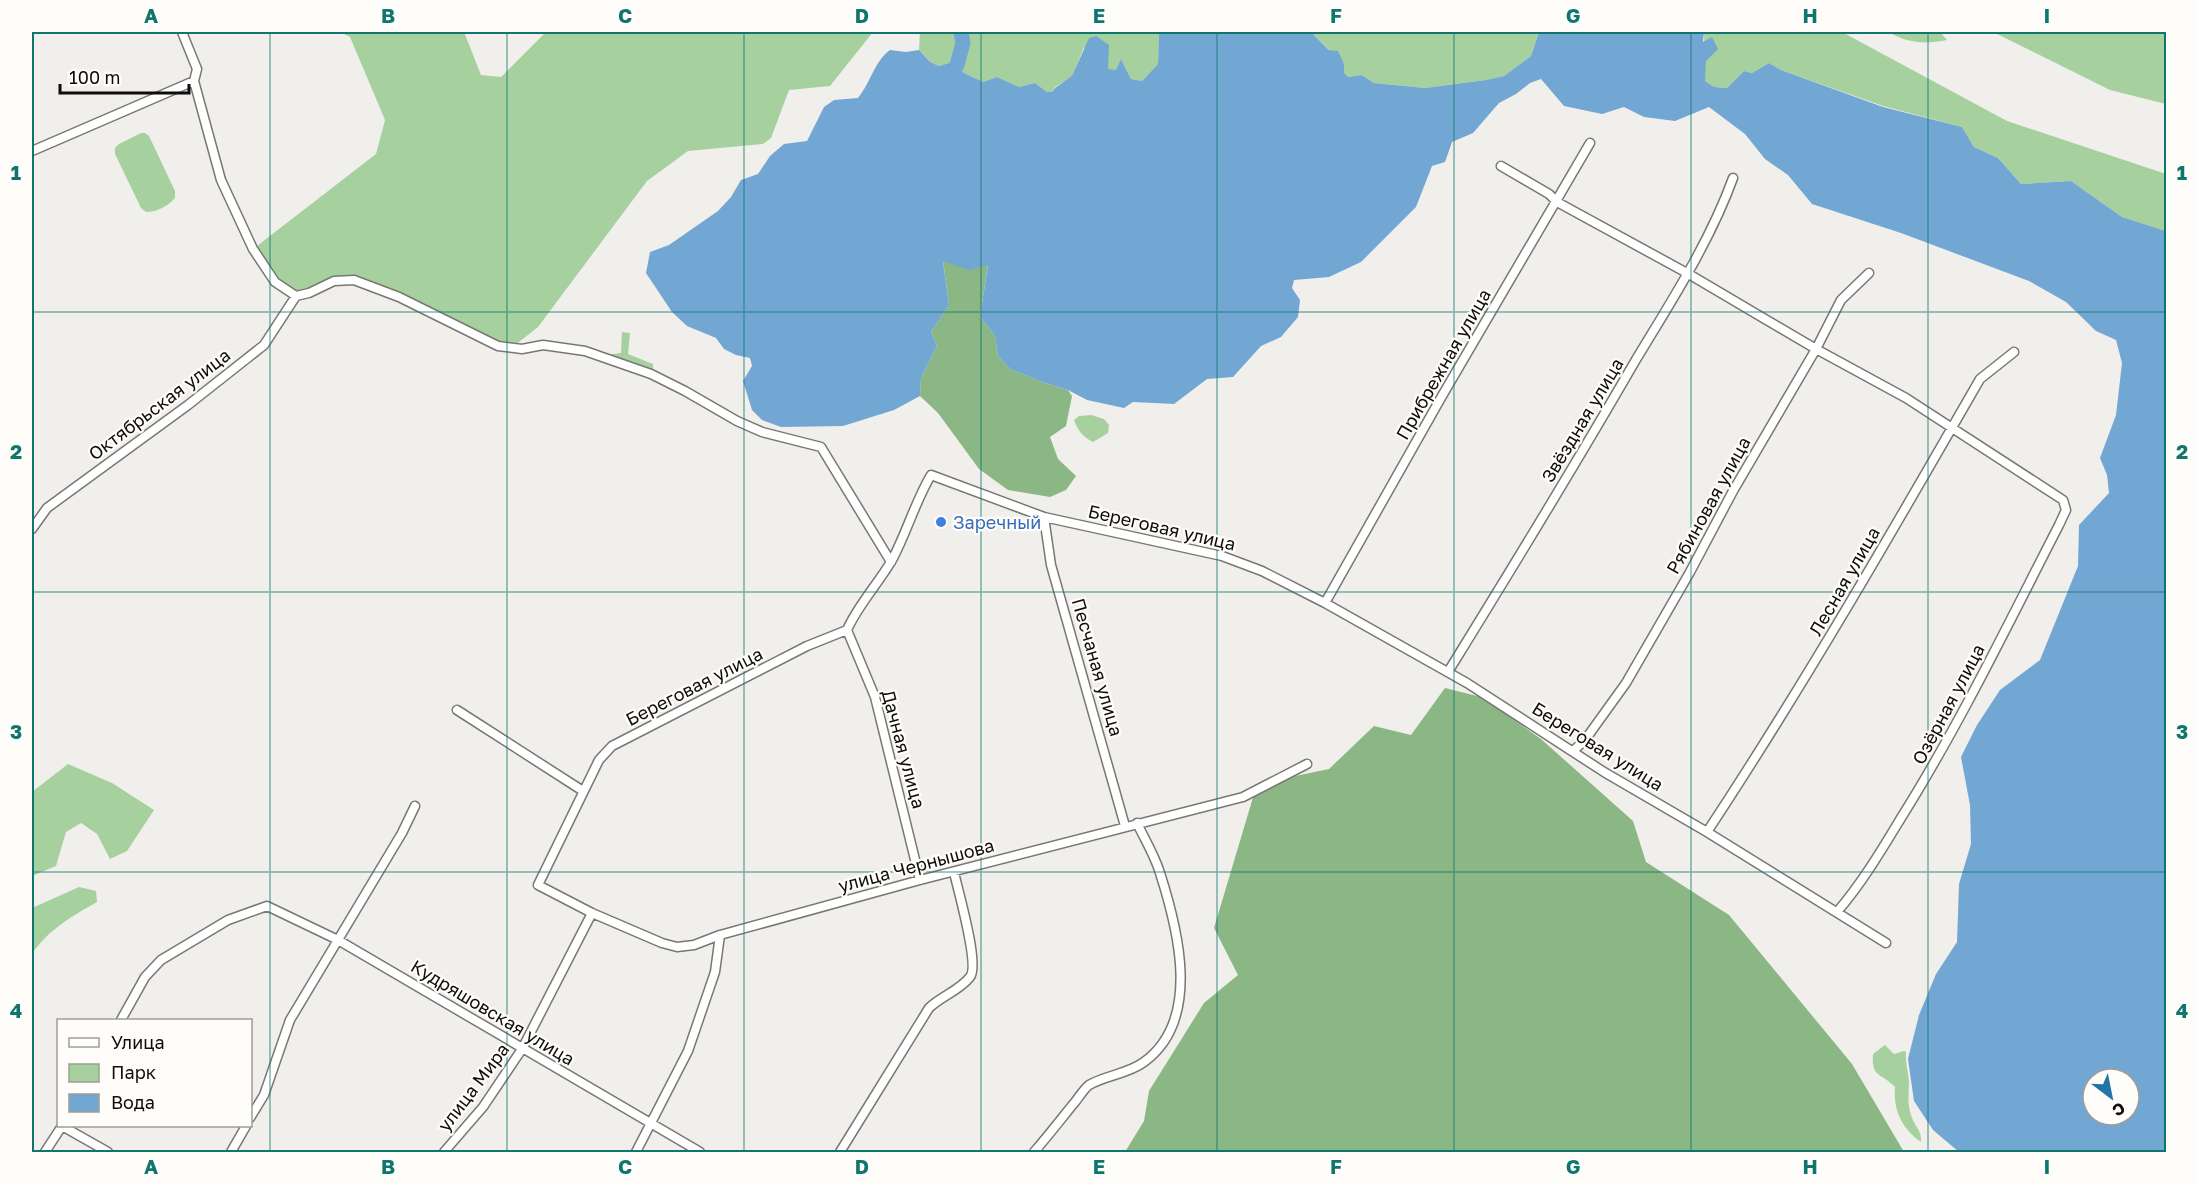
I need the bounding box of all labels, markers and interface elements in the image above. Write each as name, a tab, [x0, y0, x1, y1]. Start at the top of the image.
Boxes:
text: A	[144, 3, 158, 27]
text: B	[381, 3, 395, 27]
text: C	[618, 3, 632, 27]
text: D	[855, 3, 869, 27]
text: E	[1093, 3, 1105, 27]
text: F	[1330, 3, 1342, 27]
text: G	[1566, 3, 1580, 27]
text: H	[1802, 3, 1818, 27]
text: I	[2044, 3, 2050, 27]
scale bar	[60, 57, 189, 95]
text: 100 m	[69, 66, 120, 88]
text: 1	[11, 160, 21, 184]
text: 1	[2177, 160, 2187, 184]
street label: Прибрежная улица	[1391, 285, 1495, 443]
street label: Октябрьская улица	[84, 344, 234, 464]
street label: Звёздная улица	[1536, 354, 1628, 486]
street label: Рябиновая улица	[1661, 433, 1755, 577]
text: 2	[10, 439, 22, 463]
text: 2	[2176, 439, 2188, 463]
street label: Береговая улица	[1086, 499, 1238, 555]
place label: Заречный	[953, 511, 1041, 533]
marker: Заречный	[934, 515, 948, 529]
street label: Лесная улица	[1804, 523, 1884, 639]
street label: Песчаная улица	[1068, 595, 1128, 739]
street label: Озёрная улица	[1907, 640, 1989, 768]
street label: Береговая улица	[622, 642, 766, 730]
street label: Дачная улица	[878, 687, 930, 811]
street label: Береговая улица	[1528, 697, 1668, 795]
text: 3	[10, 719, 22, 743]
text: 3	[2176, 719, 2188, 743]
street label: улица Чернышова	[836, 834, 996, 896]
street label: Кудряшовская улица	[407, 954, 579, 1070]
text: 4	[10, 998, 22, 1022]
text: 4	[2176, 998, 2188, 1022]
legend	[57, 1019, 252, 1127]
text: Улица	[111, 1031, 165, 1053]
street label: улица Мира	[433, 1038, 513, 1136]
text: Парк	[111, 1061, 156, 1083]
north arrow	[2081, 1067, 2141, 1127]
text: Вода	[111, 1091, 155, 1113]
text: С	[2109, 1098, 2129, 1121]
text: A	[144, 1154, 158, 1178]
text: B	[381, 1154, 395, 1178]
text: C	[618, 1154, 632, 1178]
text: D	[855, 1154, 869, 1178]
text: E	[1093, 1154, 1105, 1178]
text: F	[1330, 1154, 1342, 1178]
text: G	[1566, 1154, 1580, 1178]
text: H	[1802, 1154, 1818, 1178]
text: I	[2044, 1154, 2050, 1178]

